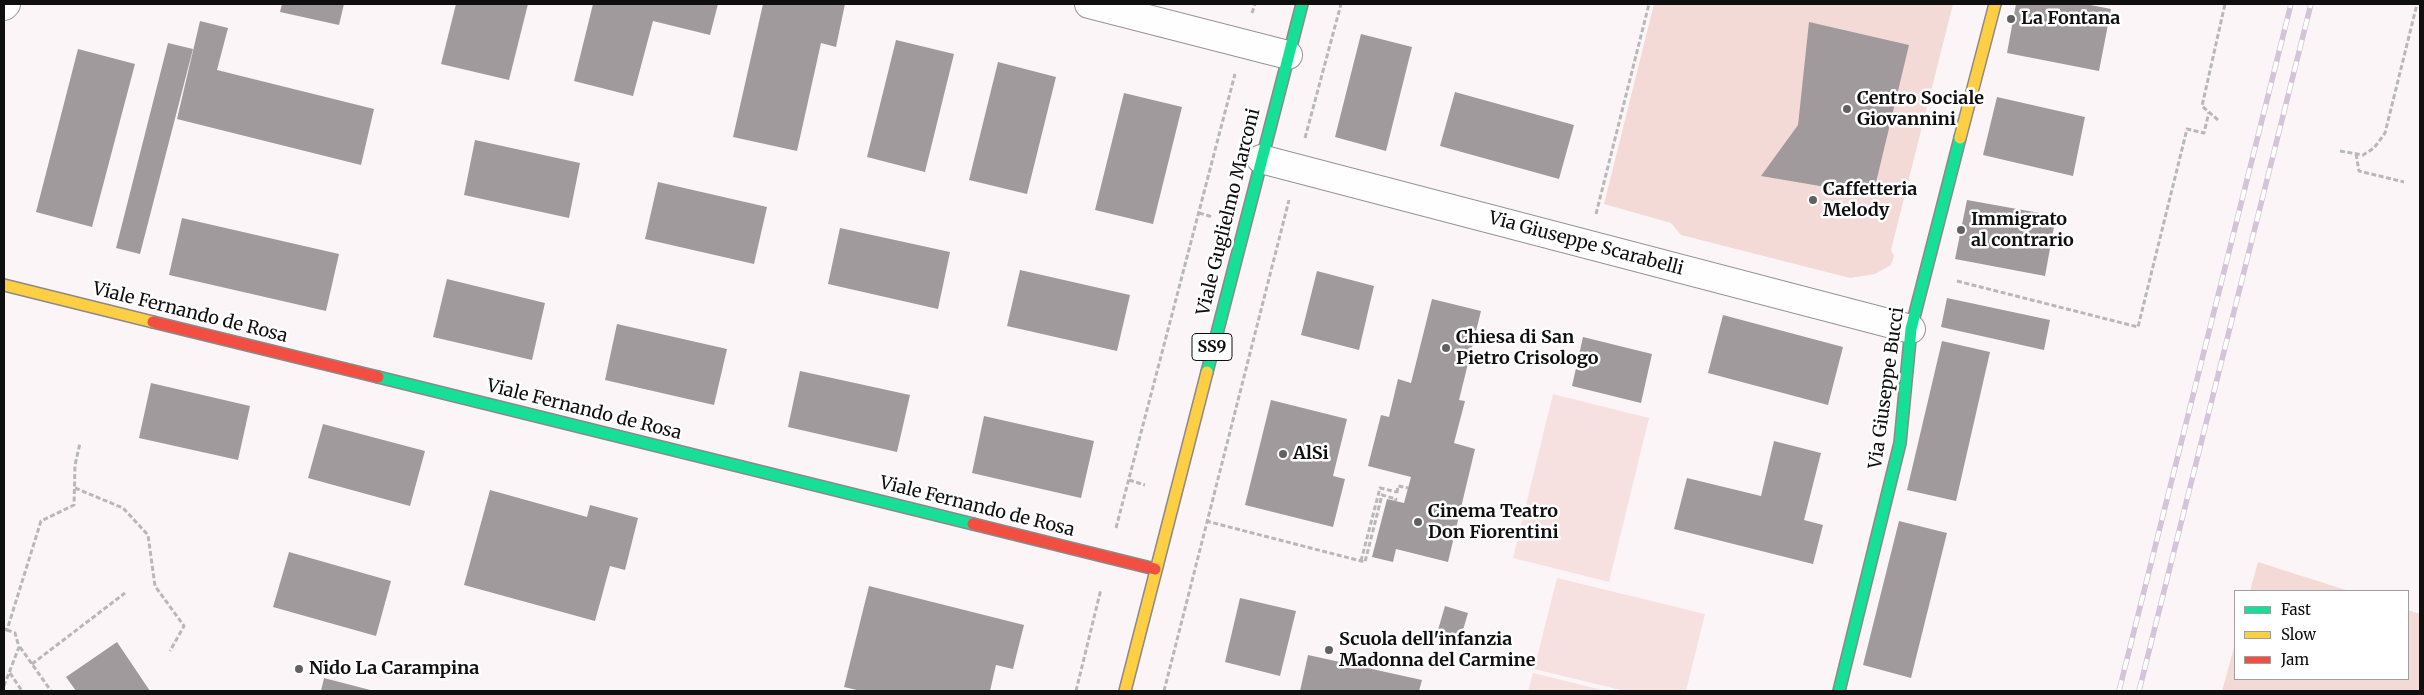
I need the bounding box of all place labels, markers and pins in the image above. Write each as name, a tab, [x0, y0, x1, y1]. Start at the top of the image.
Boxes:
place label: La Fontana	[2021, 8, 2120, 30]
marker: La Fontana	[2005, 13, 2017, 25]
place label: Centro Sociale Giovannini	[1857, 88, 1984, 130]
marker: Centro Sociale Giovannini	[1841, 103, 1853, 115]
place label: Caffetteria Melody	[1823, 179, 1917, 222]
marker: Caffetteria Melody	[1807, 194, 1819, 206]
place label: Immigrato al contrario	[1971, 209, 2074, 252]
marker: Immigrato al contrario	[1955, 224, 1967, 236]
place label: Chiesa di San Pietro Crisologo	[1456, 327, 1598, 369]
marker: Chiesa di San Pietro Crisologo	[1440, 342, 1452, 354]
place label: AlSi	[1293, 443, 1329, 465]
marker: AlSi	[1277, 448, 1289, 460]
place label: Cinema Teatro Don Fiorentini	[1428, 501, 1559, 544]
marker: Cinema Teatro Don Fiorentini	[1412, 516, 1424, 528]
place label: Scuola dell'infanzia Madonna del Carmine	[1339, 629, 1536, 672]
marker: Scuola dell'infanzia Madonna del Carmine	[1323, 644, 1335, 656]
place label: Nido La Carampina	[309, 658, 479, 680]
marker: Nido La Carampina	[293, 663, 305, 675]

